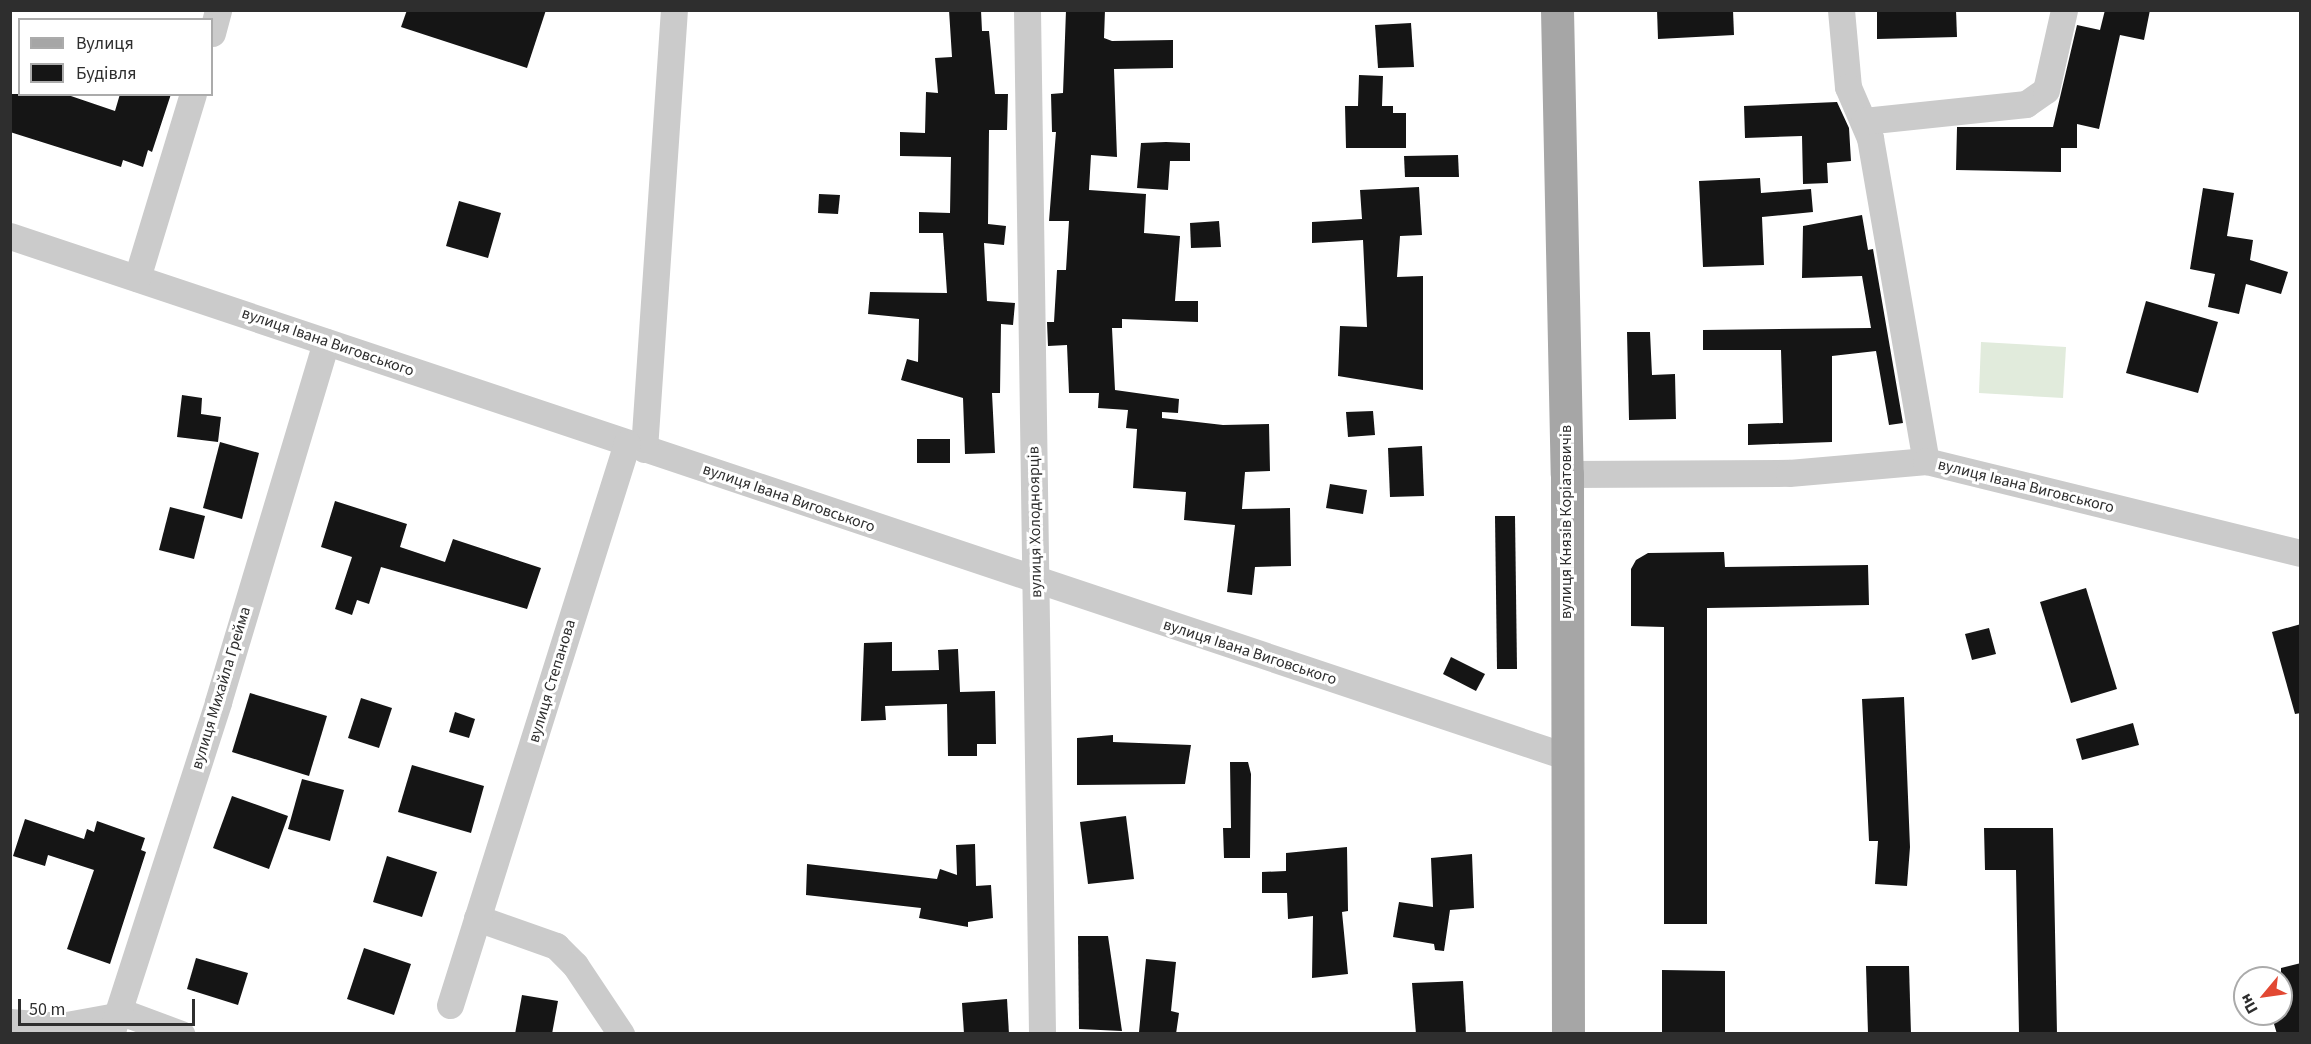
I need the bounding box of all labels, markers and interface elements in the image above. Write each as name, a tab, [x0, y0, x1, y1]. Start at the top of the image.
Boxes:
legend	[18, 18, 213, 96]
text: Вулиця	[76, 31, 134, 56]
text: Будівля	[76, 61, 136, 86]
street label: вулиця Івана Виговського	[239, 303, 417, 381]
street label: вулиця Князів Коріатовичів	[1556, 425, 1576, 619]
street label: вулиця Холодноярців	[1024, 446, 1046, 598]
street label: вулиця Івана Виговського	[1936, 455, 2116, 517]
street label: вулиця Івана Виговського	[700, 459, 878, 537]
street label: вулиця Михайла Грейма	[187, 604, 255, 772]
street label: вулиця Івана Виговського	[1161, 615, 1339, 689]
street label: вулиця Степанова	[524, 617, 580, 745]
north arrow	[2233, 966, 2293, 1026]
scale bar	[21, 987, 198, 1025]
text: Пн	[2235, 990, 2263, 1018]
text: 50 m	[29, 997, 65, 1022]

